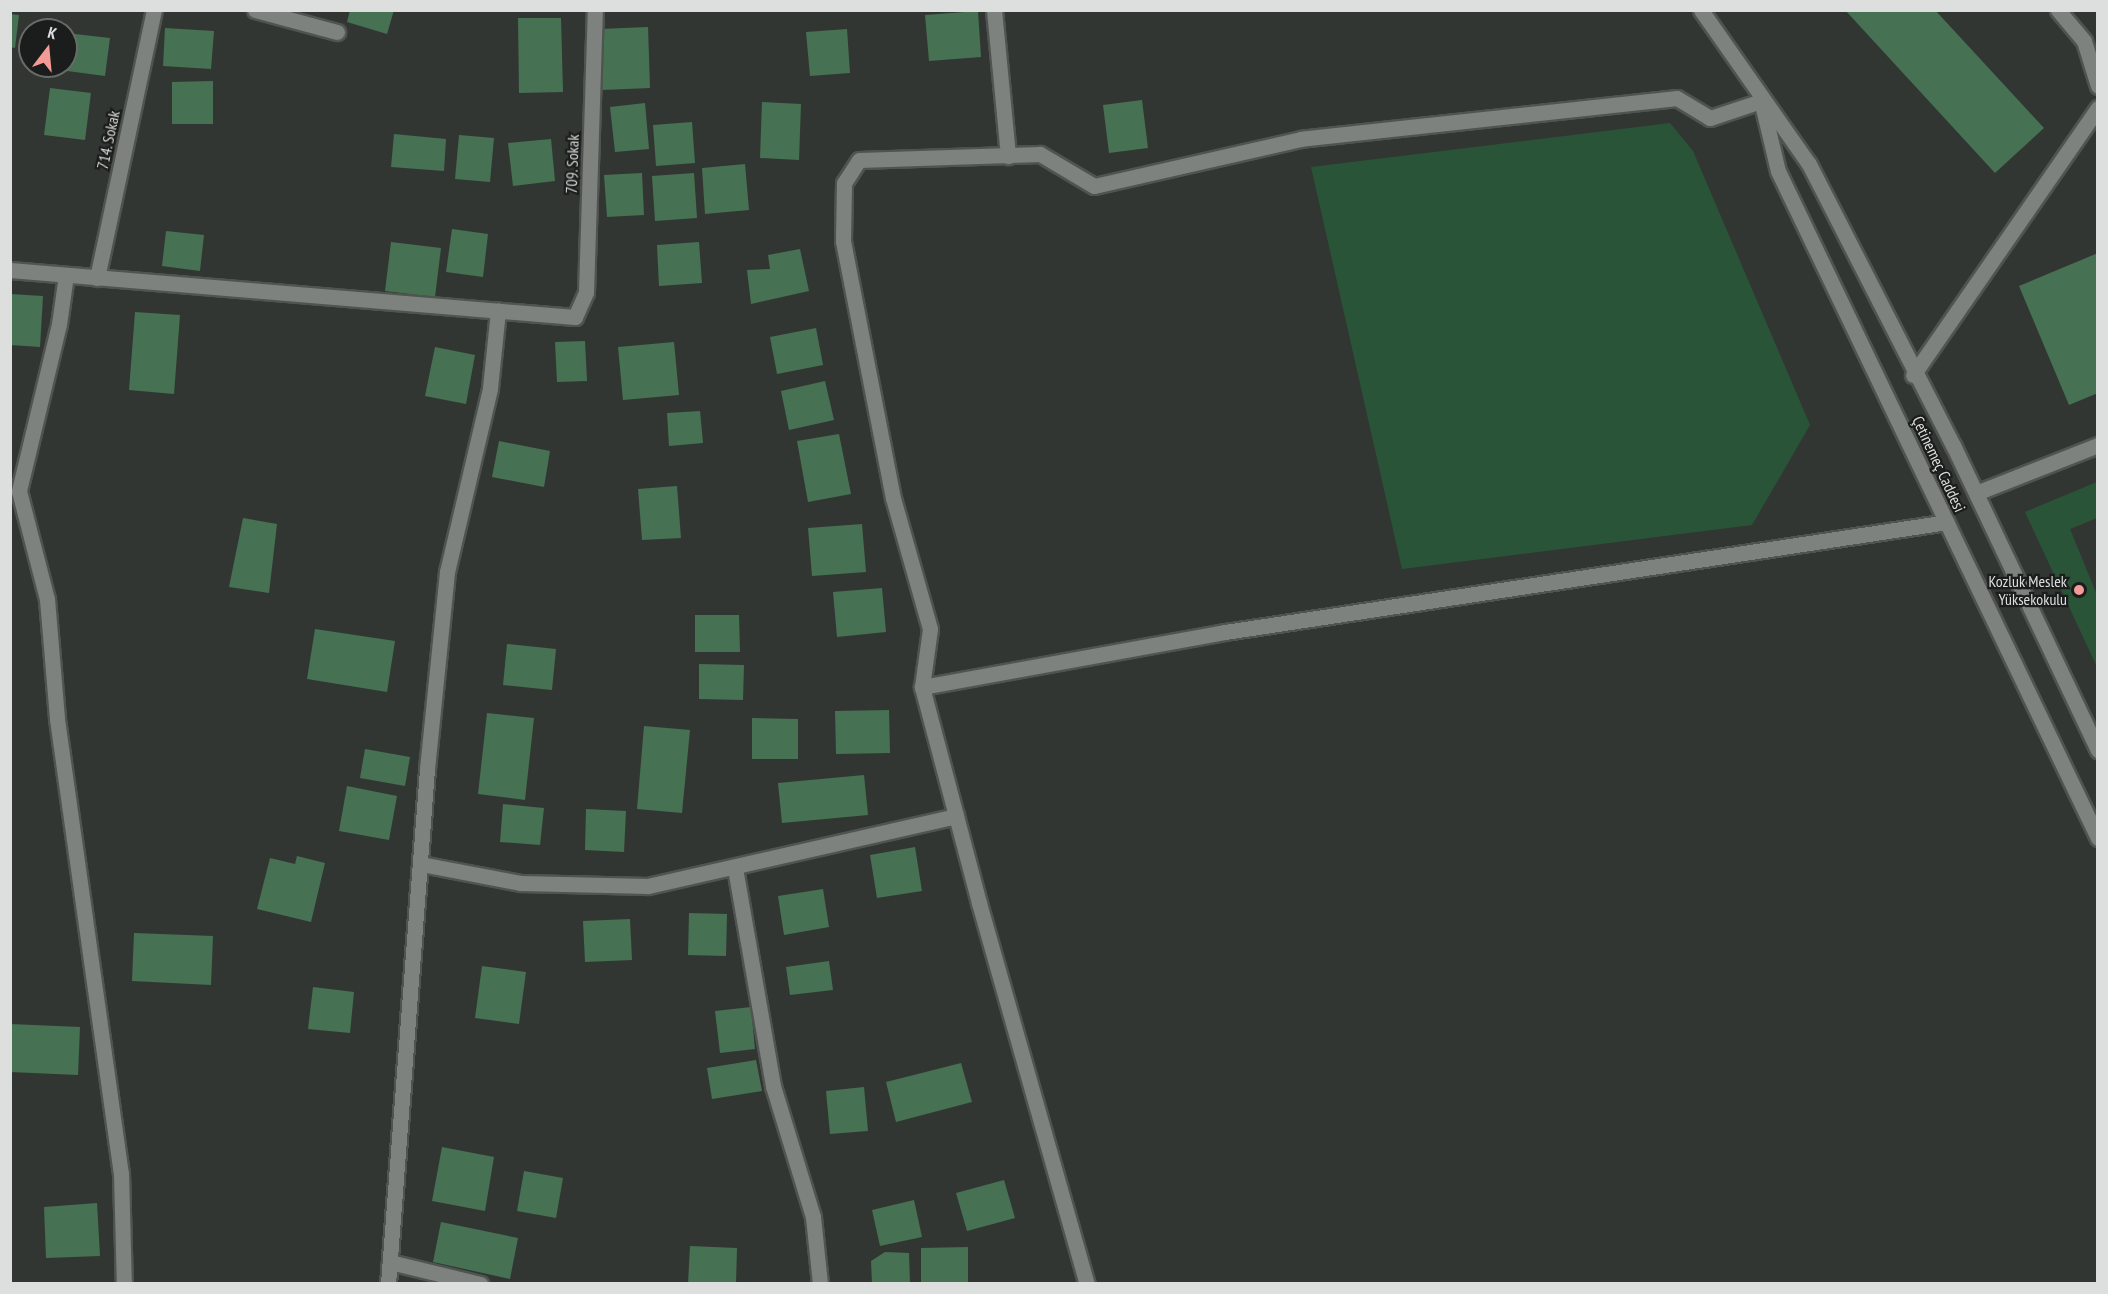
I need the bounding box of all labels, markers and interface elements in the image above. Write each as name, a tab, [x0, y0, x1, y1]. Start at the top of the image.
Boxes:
north arrow	[18, 18, 78, 78]
text: K	[46, 22, 59, 43]
street label: 714. Sokak	[92, 108, 124, 172]
street label: 709. Sokak	[561, 133, 583, 195]
street label: Çetinemeç Caddesi	[1908, 413, 1970, 515]
place label: Kozluk Meslek Yüksekokulu	[1988, 571, 2067, 609]
marker: Kozluk Meslek Yüksekokulu	[2072, 583, 2086, 597]

